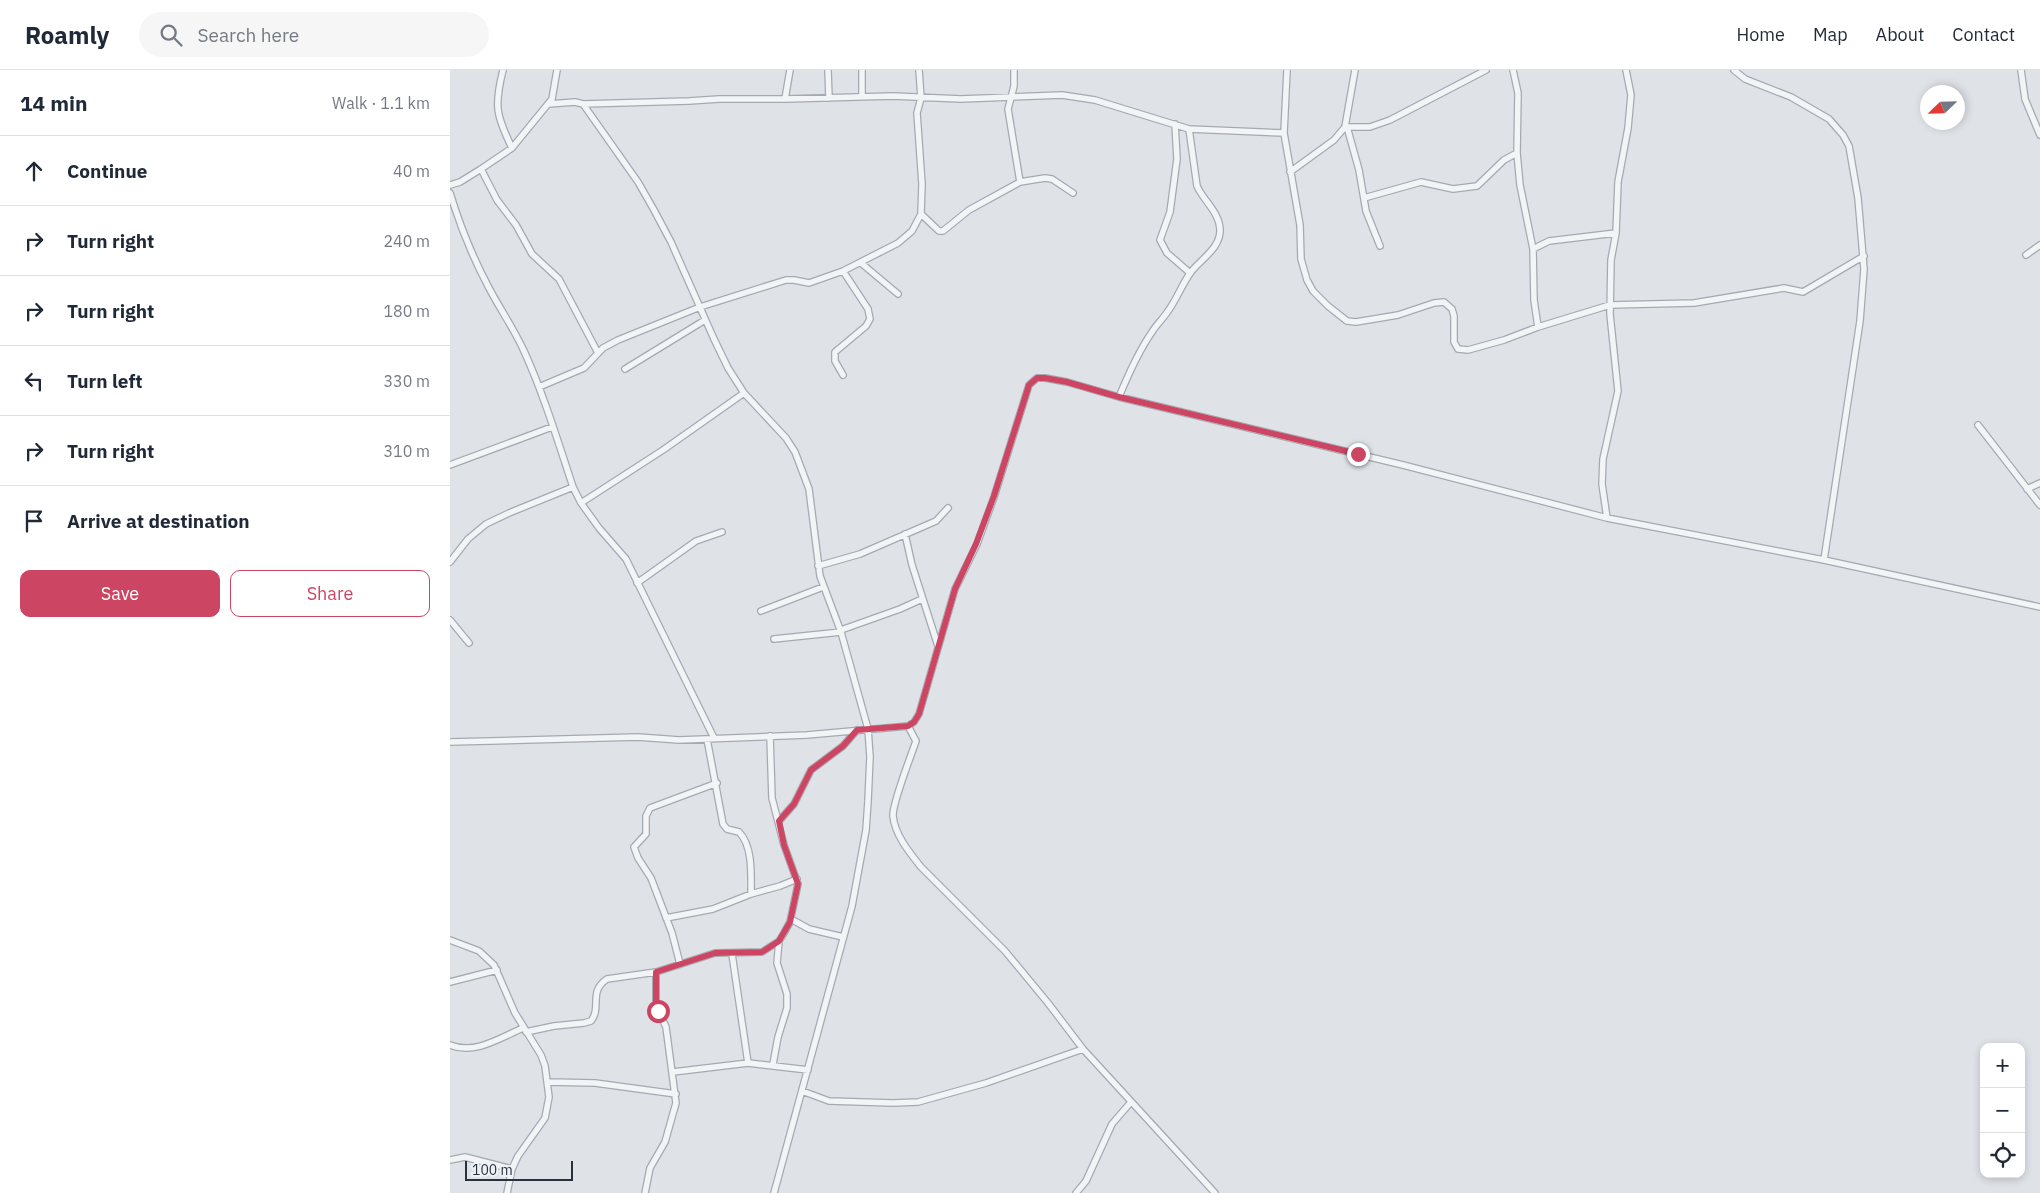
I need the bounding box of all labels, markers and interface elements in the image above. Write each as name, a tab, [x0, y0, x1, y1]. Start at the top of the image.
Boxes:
search box	[139, 12, 489, 57]
text: Roamly	[25, 19, 109, 51]
icon: search	[157, 21, 185, 49]
text: Search here	[197, 23, 299, 47]
text: Home	[1737, 23, 1785, 46]
text: Map	[1813, 23, 1848, 46]
text: About	[1876, 23, 1924, 46]
text: Contact	[1952, 23, 2015, 46]
north arrow	[1920, 85, 1965, 130]
text: 14 min	[20, 89, 87, 117]
text: Walk · 1.1 km	[332, 93, 430, 113]
icon: ahead	[20, 157, 48, 185]
text: Continue	[67, 159, 147, 183]
text: 40 m	[393, 161, 430, 181]
icon: right	[20, 227, 48, 255]
text: Turn right	[67, 229, 154, 253]
text: 240 m	[383, 231, 430, 251]
icon: right	[20, 297, 48, 325]
text: Turn right	[67, 299, 154, 323]
text: 180 m	[383, 301, 430, 321]
icon: left	[20, 367, 48, 395]
text: Turn left	[67, 369, 143, 393]
text: 330 m	[383, 371, 430, 391]
icon: right	[20, 437, 48, 465]
text: Turn right	[67, 439, 154, 463]
text: 310 m	[383, 441, 430, 461]
route end	[1347, 443, 1370, 466]
icon: arrive	[20, 507, 48, 535]
text: Arrive at destination	[67, 509, 250, 533]
button: Save	[20, 570, 220, 617]
button: Share	[230, 570, 430, 617]
route start	[647, 1000, 670, 1023]
map controls	[1980, 1043, 2025, 1178]
button: +	[1980, 1043, 2025, 1088]
button: −	[1980, 1088, 2025, 1133]
button: locate	[1980, 1133, 2025, 1178]
scale bar	[465, 1158, 572, 1181]
text: 100 m	[472, 1161, 513, 1179]

